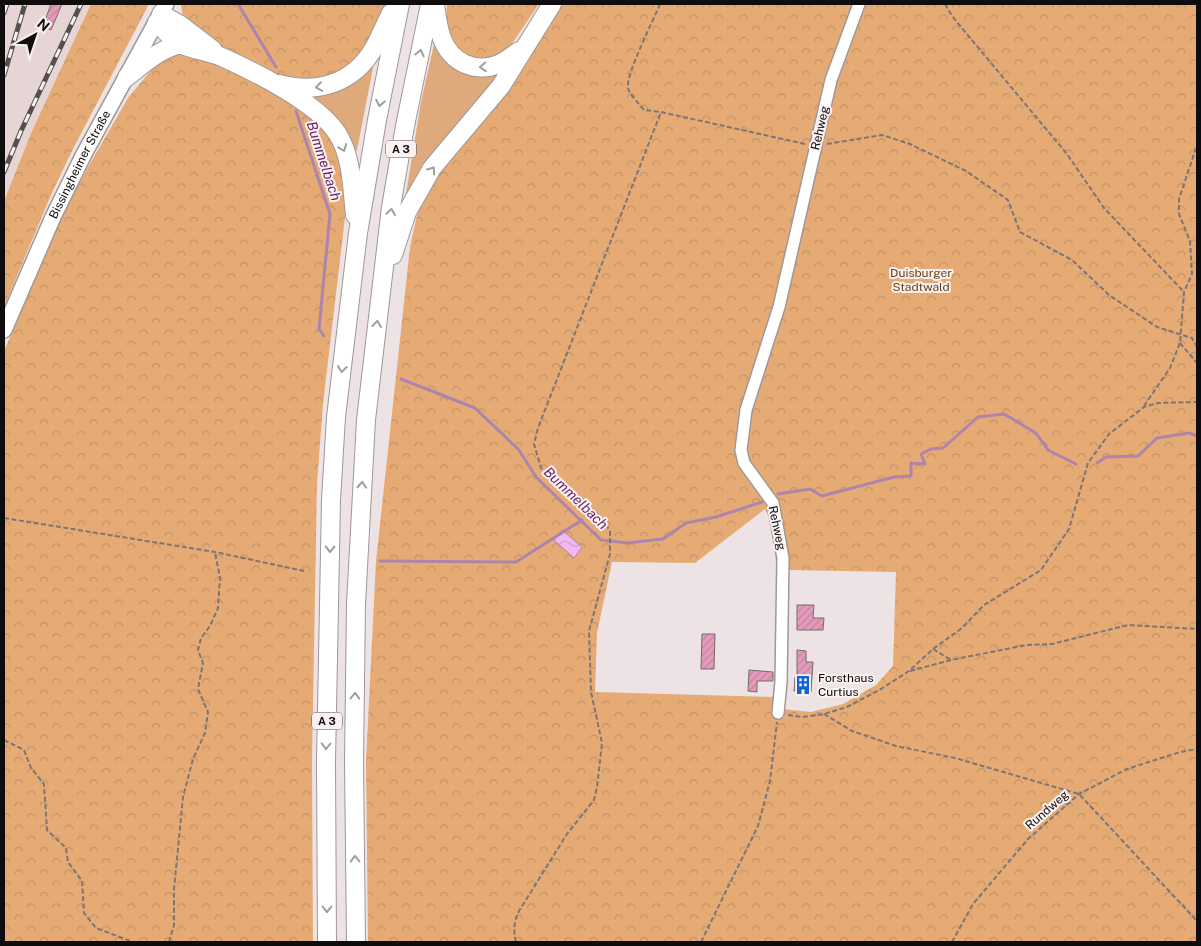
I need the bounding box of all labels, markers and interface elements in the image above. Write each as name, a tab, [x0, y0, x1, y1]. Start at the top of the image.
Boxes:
north arrow	[10, 10, 60, 60]
text: N	[34, 15, 53, 35]
one-way arrow	[414, 48, 425, 57]
one-way arrow	[478, 62, 486, 73]
one-way arrow	[315, 81, 323, 92]
one-way arrow	[375, 99, 386, 108]
street label: Rehweg	[808, 105, 832, 151]
street label: Bissingheimer Straße	[46, 108, 114, 221]
water label: Bummelbach	[304, 119, 344, 203]
road number: A 3	[386, 140, 416, 158]
one-way arrow	[337, 143, 347, 152]
one-way arrow	[426, 166, 435, 176]
one-way arrow	[385, 208, 396, 216]
park label: Duisburger Stadtwald	[890, 266, 952, 294]
one-way arrow	[371, 319, 382, 327]
one-way arrow	[337, 365, 348, 373]
water label: Bummelbach	[541, 464, 611, 532]
one-way arrow	[356, 481, 367, 489]
street label: Rehweg	[765, 505, 789, 551]
one-way arrow	[325, 545, 336, 553]
place label: Forsthaus Curtius	[818, 671, 874, 699]
building icon: Forsthaus Curtius	[792, 674, 814, 696]
one-way arrow	[350, 692, 360, 700]
road number: A 3	[312, 712, 342, 729]
one-way arrow	[321, 743, 331, 751]
street label: Rundweg	[1023, 787, 1071, 833]
one-way arrow	[350, 854, 360, 862]
one-way arrow	[322, 906, 332, 913]

